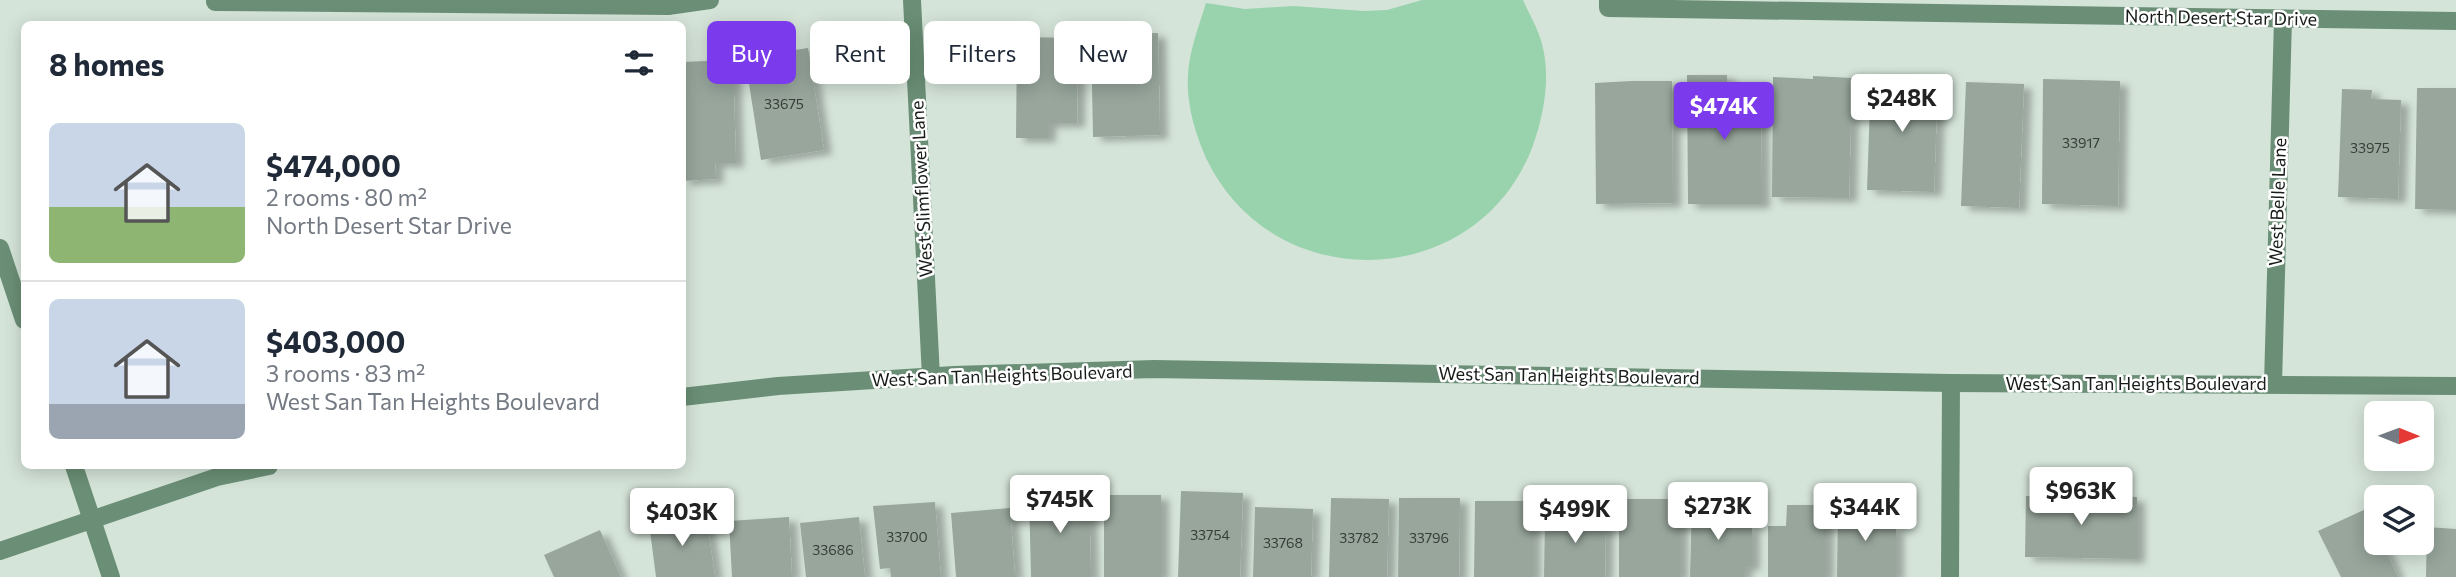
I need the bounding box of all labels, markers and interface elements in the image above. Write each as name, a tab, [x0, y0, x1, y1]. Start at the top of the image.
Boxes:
street label: North Desert Star Drive	[2125, 4, 2317, 30]
chip: Buy	[707, 21, 796, 84]
chip: Rent	[810, 21, 910, 84]
chip: Filters	[924, 21, 1040, 84]
chip: New	[1054, 21, 1152, 84]
icon: filters	[620, 44, 658, 82]
text: 8 homes	[49, 45, 165, 82]
pin: $248K	[1853, 74, 1951, 134]
pin: $474K	[1675, 82, 1773, 142]
text: $248K	[1867, 83, 1937, 111]
text: $474K	[1690, 91, 1758, 119]
house number: 33675	[764, 95, 804, 112]
street label: West Slimflower Lane	[905, 100, 937, 278]
house number: 33917	[2062, 134, 2100, 151]
street label: West Belle Lane	[2264, 137, 2290, 266]
house number: 33975	[2350, 139, 2390, 156]
text: $474,000	[266, 146, 401, 183]
icon: home	[105, 151, 189, 235]
text: 2 rooms · 80 m²	[266, 183, 427, 211]
text: North Desert Star Drive	[266, 211, 512, 239]
text: $403,000	[266, 322, 405, 359]
icon: home	[105, 327, 189, 411]
text: 3 rooms · 83 m²	[266, 359, 425, 387]
street label: West San Tan Heights Boulevard	[871, 359, 1133, 391]
street label: West San Tan Heights Boulevard	[1438, 362, 1700, 388]
street label: West San Tan Heights Boulevard	[2005, 372, 2267, 394]
text: West San Tan Heights Boulevard	[266, 387, 600, 415]
north arrow	[2364, 401, 2434, 471]
map controls	[2364, 401, 2434, 555]
pin: $963K	[2032, 468, 2130, 527]
pin: $745K	[1011, 476, 1109, 535]
text: $963K	[2046, 476, 2116, 504]
pin: $273K	[1669, 482, 1767, 542]
text: $745K	[1026, 484, 1094, 512]
pin: $344K	[1816, 484, 1914, 543]
button: layers	[2364, 485, 2434, 555]
pin: $499K	[1526, 486, 1624, 545]
pin: $403K	[633, 489, 731, 548]
text: $273K	[1684, 491, 1752, 519]
text: $344K	[1830, 492, 1900, 520]
text: $499K	[1539, 494, 1611, 522]
text: $403K	[646, 497, 718, 525]
house number: 33754	[1190, 526, 1230, 543]
house number: 33700	[886, 528, 928, 545]
house number: 33782	[1339, 529, 1379, 546]
house number: 33796	[1409, 529, 1449, 546]
house number: 33768	[1263, 534, 1303, 551]
house number: 33686	[812, 541, 854, 558]

